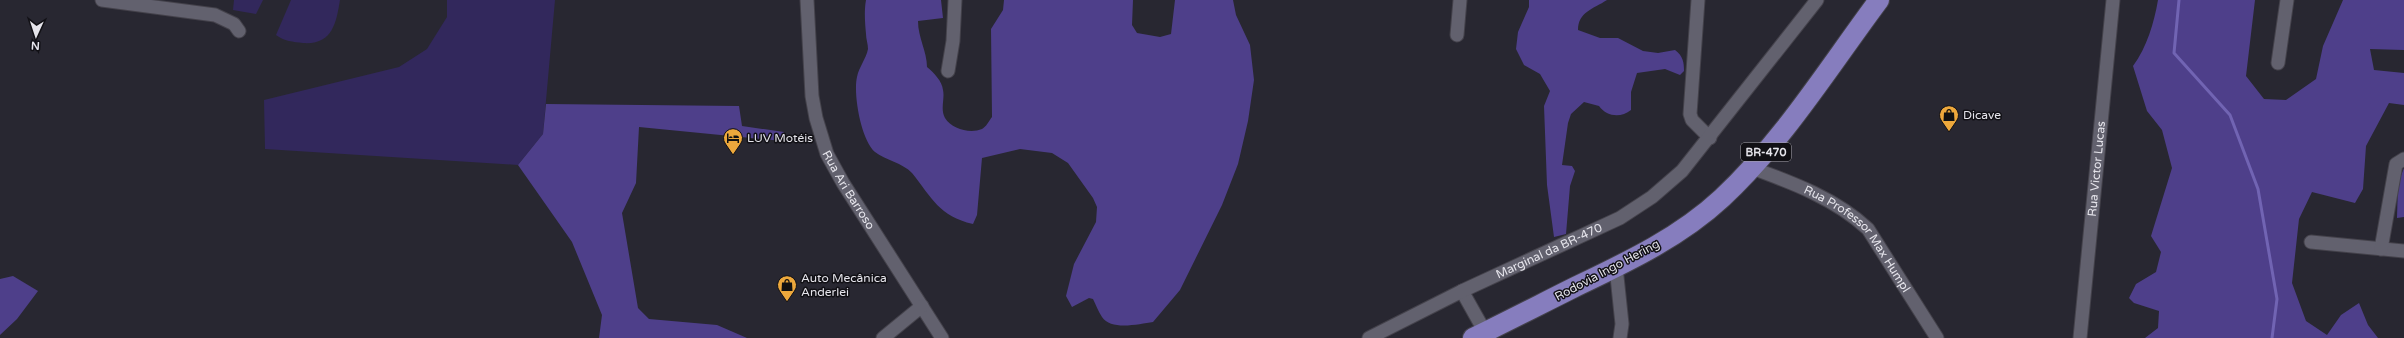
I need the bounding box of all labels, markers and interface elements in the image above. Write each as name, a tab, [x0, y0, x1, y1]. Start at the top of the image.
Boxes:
north arrow	[16, 16, 56, 56]
text: N	[31, 39, 40, 52]
shop icon: Dicave	[1938, 104, 1960, 132]
place label: Dicave	[1963, 108, 2001, 122]
street label: Rua Victor Lucas	[2085, 120, 2108, 217]
hotel icon: LUV Motéis	[722, 127, 744, 155]
place label: LUV Motéis	[747, 131, 813, 145]
road number: BR-470	[1741, 143, 1791, 161]
street label: Rua Ari Barroso	[819, 148, 878, 232]
street label: Rua Professor Max Humpl	[1802, 182, 1913, 295]
street label: Marginal da BR-470	[1494, 220, 1605, 281]
street label: Rodovia Ingo Hering	[1552, 236, 1662, 304]
place label: Auto Mecânica Anderlei	[801, 271, 887, 299]
shop icon: Auto Mecânica Anderlei	[776, 274, 798, 302]

